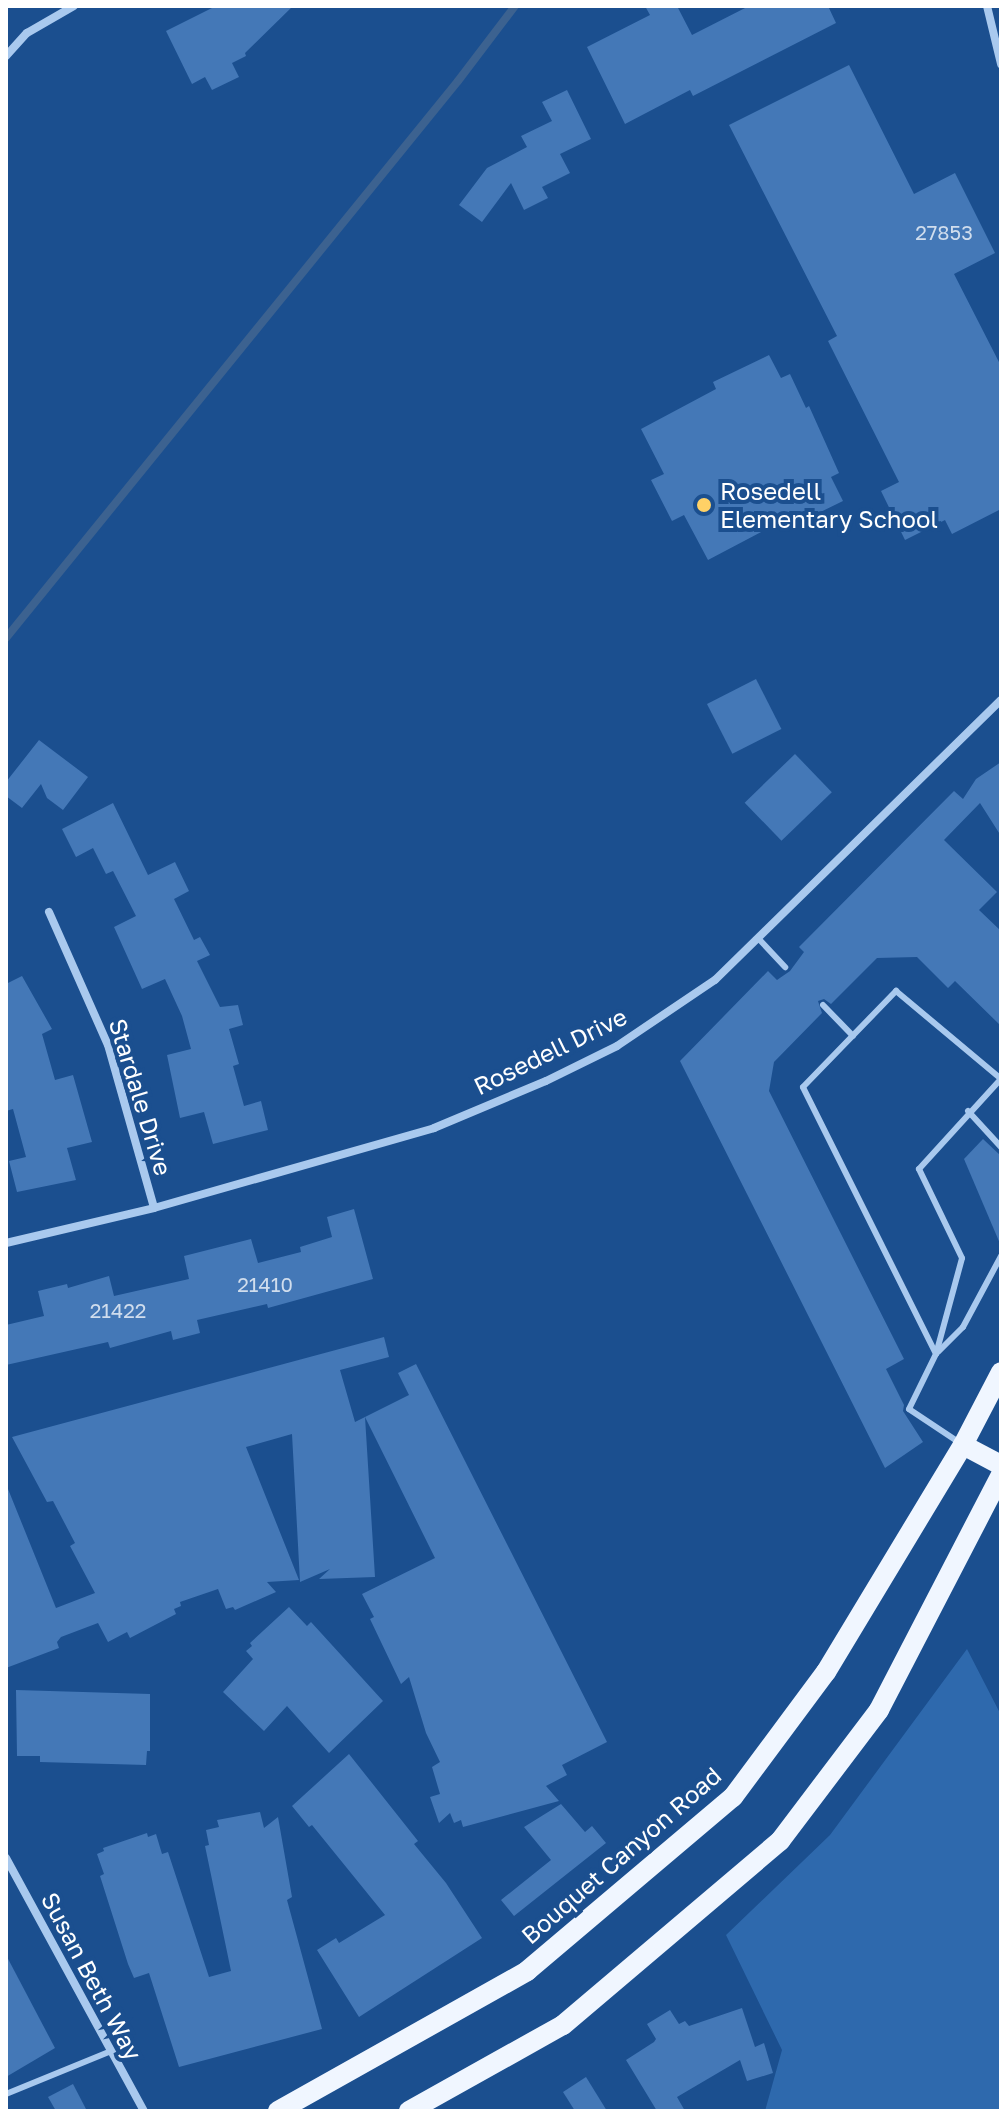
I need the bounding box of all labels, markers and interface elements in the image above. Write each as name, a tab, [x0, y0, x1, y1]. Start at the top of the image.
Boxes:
house number: 27853	[915, 220, 973, 244]
place label: Rosedell Elementary School	[720, 477, 938, 533]
marker: Rosedell Elementary School	[695, 496, 713, 514]
street label: Rosedell Drive	[469, 1002, 631, 1100]
street label: Stardale Drive	[104, 1015, 178, 1179]
house number: 21410	[237, 1272, 293, 1296]
house number: 21422	[90, 1298, 146, 1322]
street label: Bouquet Canyon Road	[515, 1761, 727, 1949]
street label: Susan Beth Way	[36, 1887, 148, 2065]

